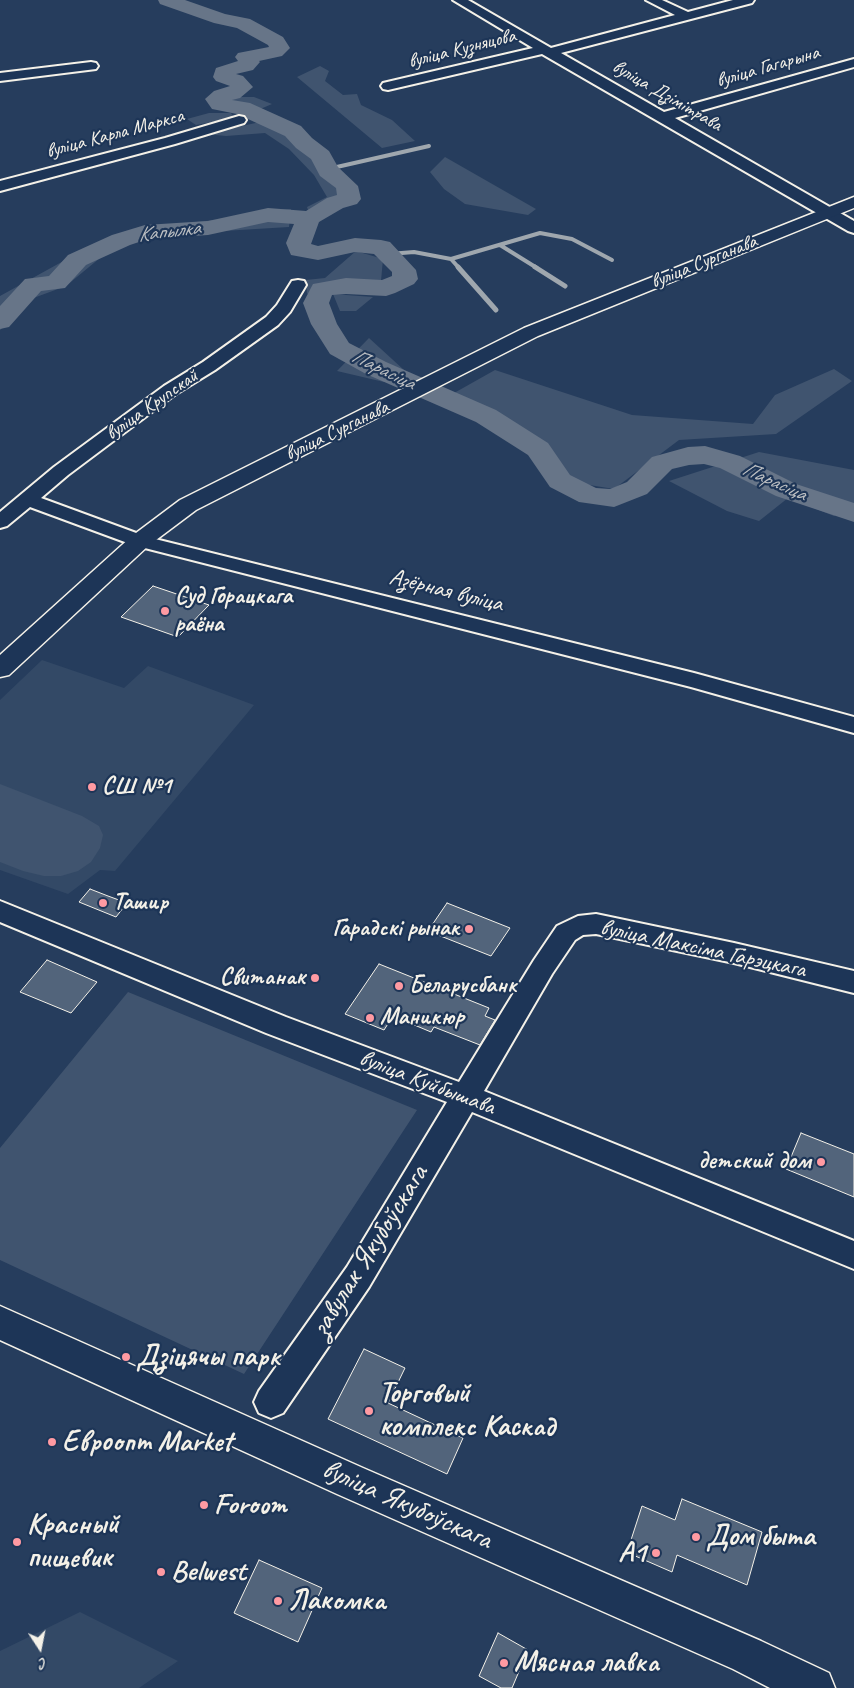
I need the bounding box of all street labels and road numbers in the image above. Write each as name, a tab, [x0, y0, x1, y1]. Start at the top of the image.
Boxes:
street label: вуліца Кузняцова	[406, 24, 518, 74]
street label: вуліца Гагарына	[714, 41, 822, 93]
street label: вуліца Дзімітрава	[608, 55, 726, 137]
street label: вуліца Карла Маркса	[43, 104, 187, 164]
street label: вуліца Сурганава	[647, 230, 761, 294]
street label: вуліца Крупскай	[101, 364, 203, 446]
street label: вуліца Сурганава	[281, 396, 393, 466]
street label: Азёрная вуліца	[386, 563, 506, 619]
street label: вуліца Максіма Гарэцкага	[598, 913, 808, 985]
street label: вуліца Куйбышава	[355, 1044, 499, 1122]
street label: завулак Якубоўскага	[303, 1159, 437, 1343]
street label: вуліца Якубоўскага	[317, 1452, 497, 1558]

